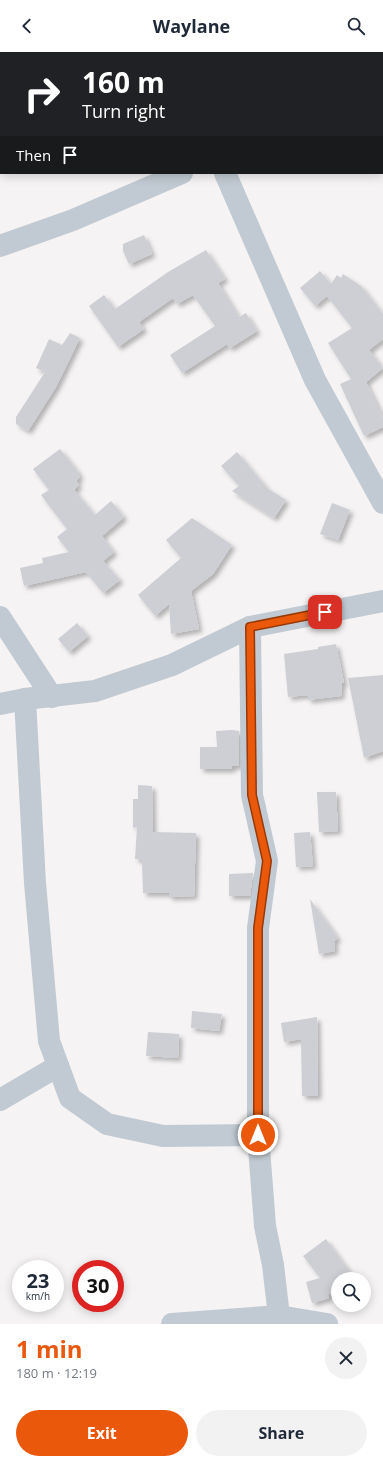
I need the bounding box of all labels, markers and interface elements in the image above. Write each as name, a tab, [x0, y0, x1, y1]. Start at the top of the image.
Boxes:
text: Waylane	[153, 14, 230, 38]
icon: back	[16, 15, 38, 37]
icon: search	[345, 15, 367, 37]
text: 160 m	[82, 63, 165, 101]
icon: right	[16, 68, 68, 120]
text: Turn right	[82, 99, 165, 123]
icon: arrive	[59, 144, 81, 166]
text: Then	[16, 145, 51, 165]
pin	[308, 595, 342, 629]
icon: arrive	[314, 601, 336, 623]
position arrow	[237, 1114, 279, 1156]
speed limit sign: 30	[72, 1260, 124, 1312]
text: 23	[27, 1267, 49, 1294]
map controls	[331, 1272, 371, 1312]
button: search	[331, 1272, 371, 1312]
text: km/h	[26, 1289, 50, 1303]
text: 1 min	[16, 1332, 83, 1365]
button: close	[325, 1337, 367, 1379]
text: 180 m · 12:19	[16, 1364, 97, 1382]
button: Exit	[16, 1410, 188, 1456]
button: Share	[196, 1410, 367, 1456]

